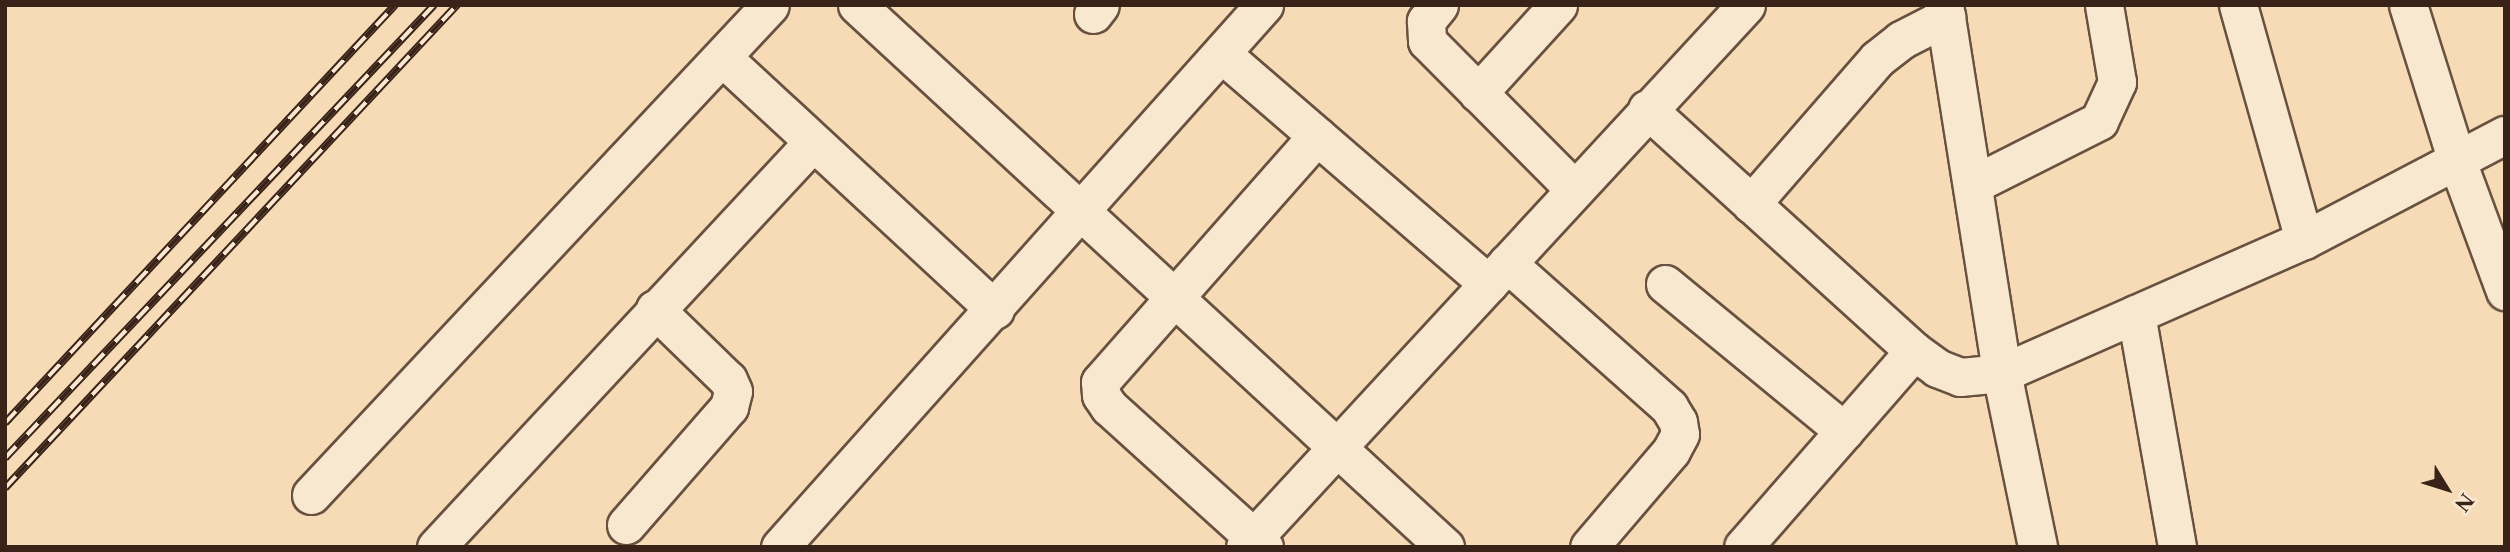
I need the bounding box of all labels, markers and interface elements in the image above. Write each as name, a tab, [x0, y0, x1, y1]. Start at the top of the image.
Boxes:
north arrow	[2412, 454, 2482, 524]
text: N	[2450, 489, 2478, 516]

